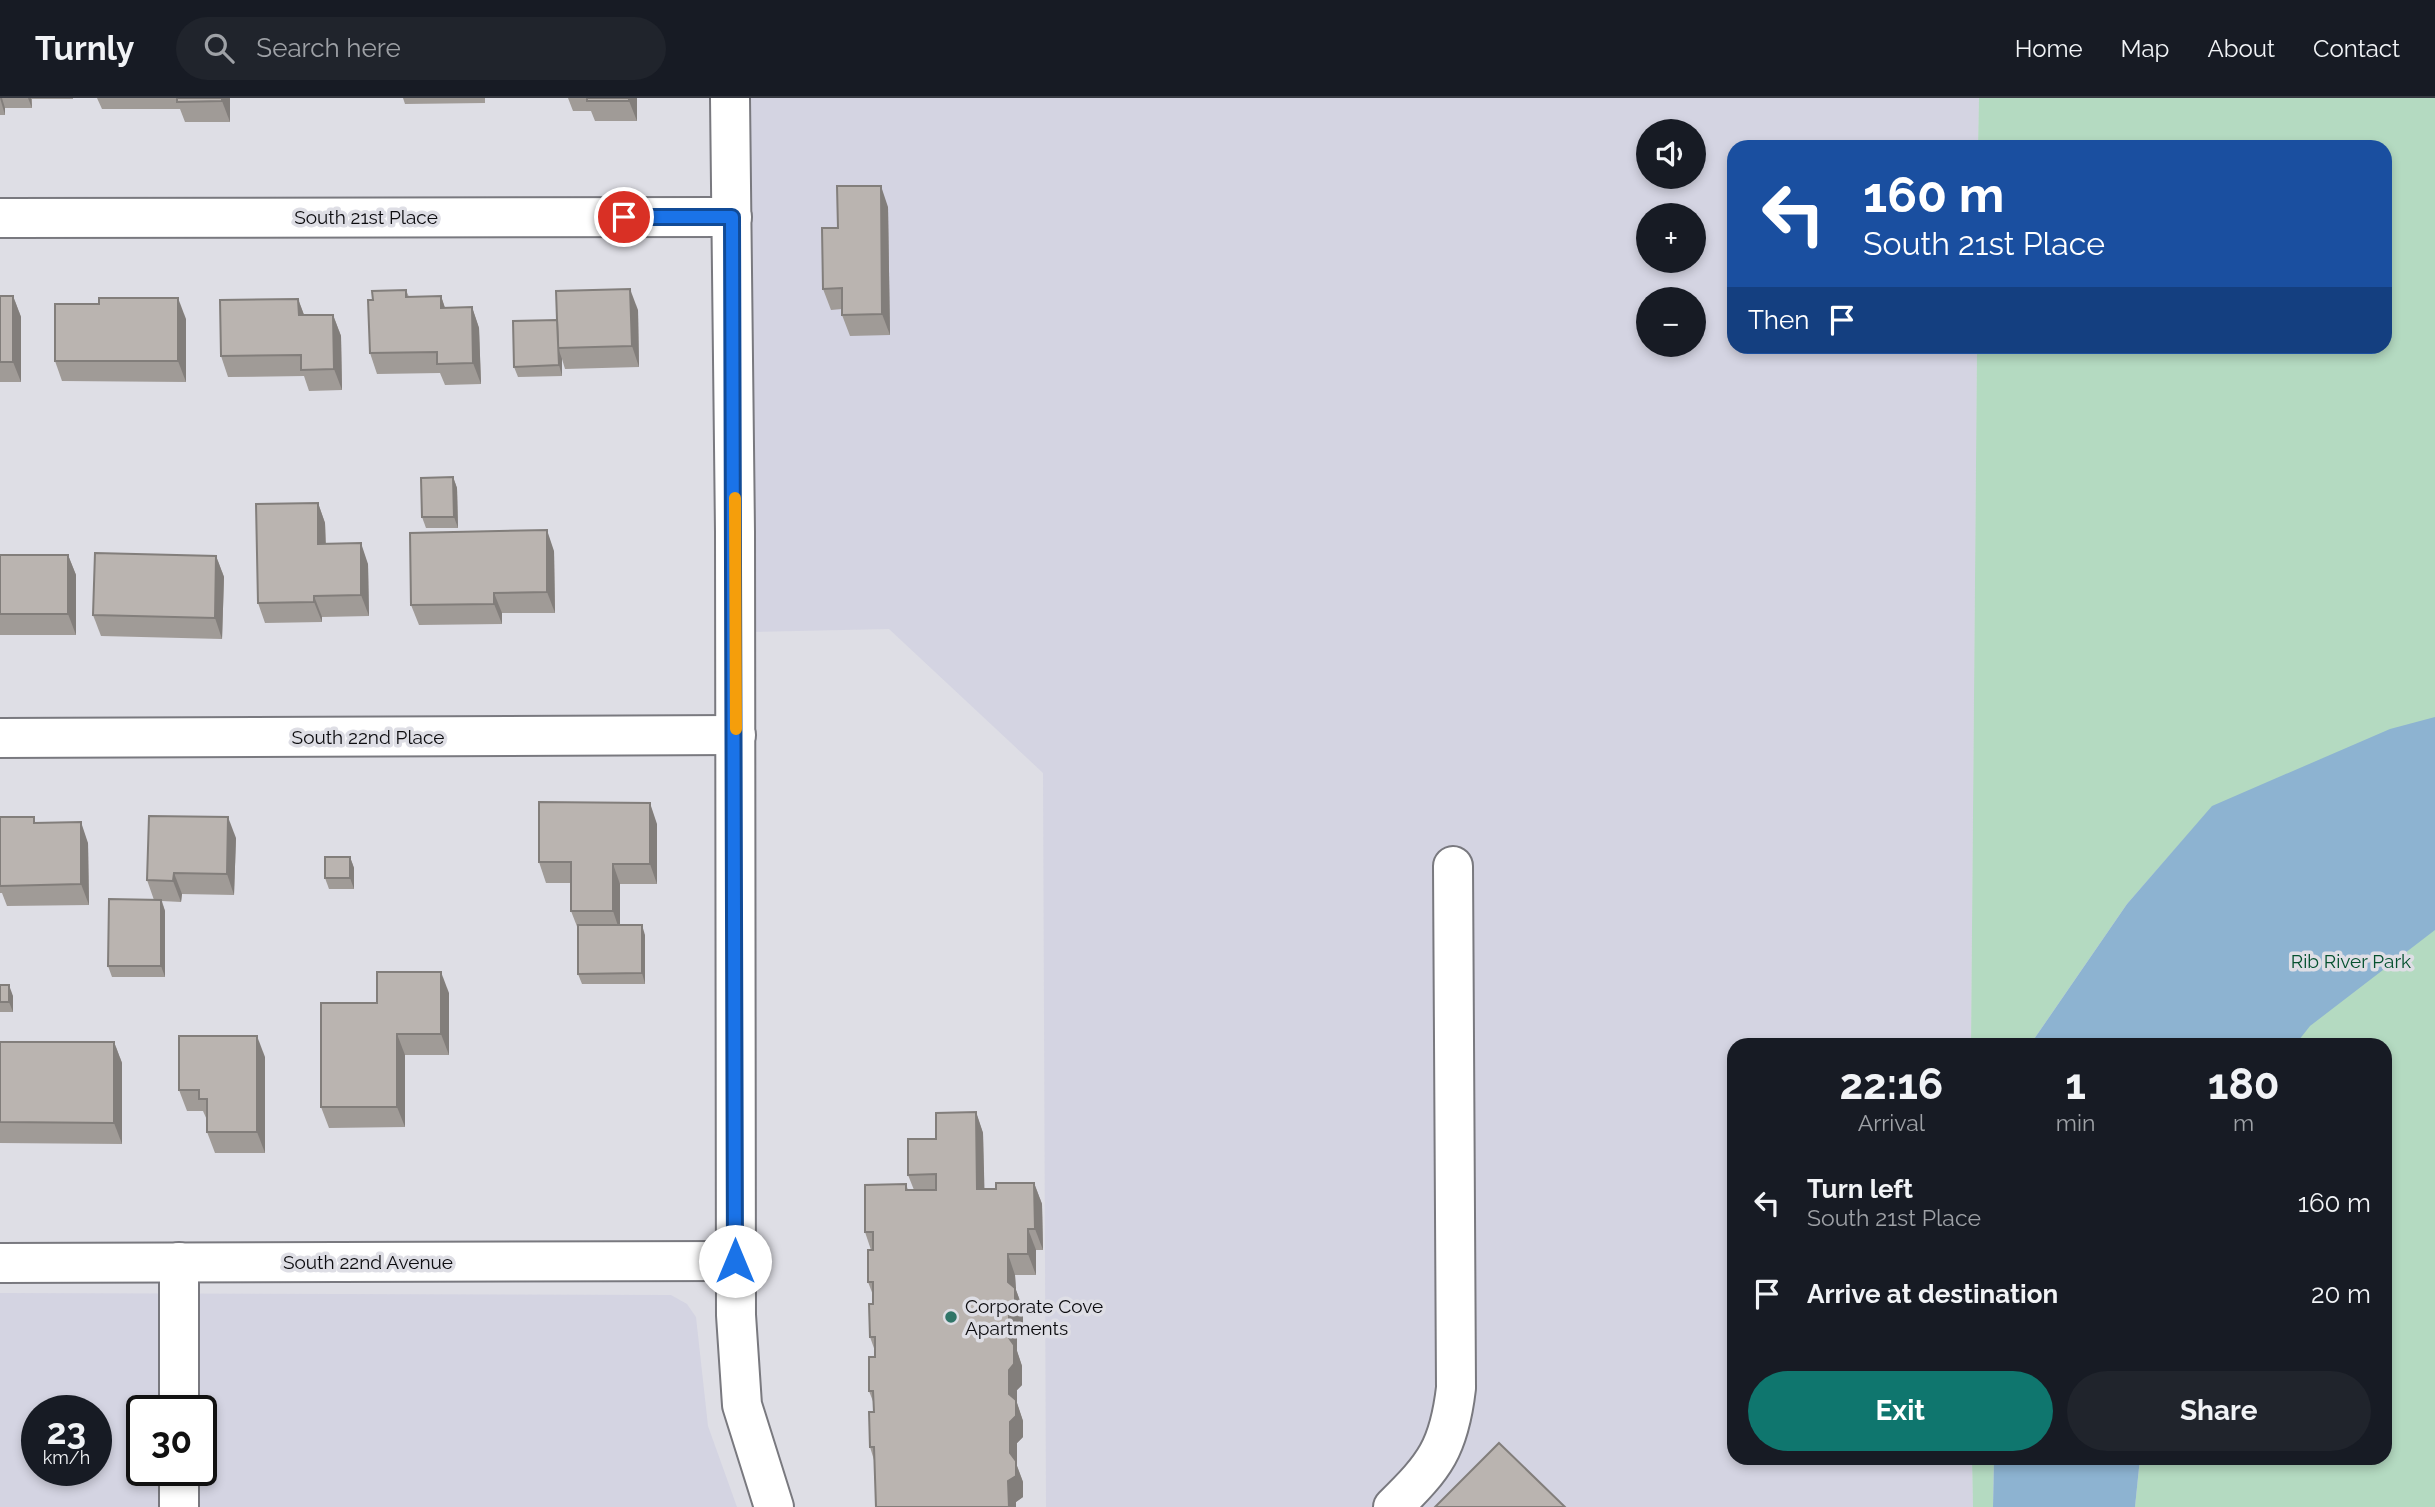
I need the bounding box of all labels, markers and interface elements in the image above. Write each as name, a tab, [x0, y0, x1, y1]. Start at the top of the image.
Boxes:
search box	[176, 17, 666, 80]
text: Turnly	[35, 29, 134, 68]
icon: search	[200, 29, 238, 67]
text: Search here	[256, 33, 401, 63]
text: Home	[2015, 34, 2083, 63]
text: Map	[2121, 34, 2169, 63]
text: About	[2207, 34, 2275, 63]
text: Contact	[2313, 34, 2400, 63]
map controls	[1636, 119, 1706, 357]
button: sound	[1636, 119, 1706, 189]
text: 160 m	[1863, 166, 2004, 223]
icon: left	[1748, 168, 1839, 259]
pin	[594, 187, 654, 247]
icon: arrive	[605, 198, 643, 236]
button: +	[1636, 203, 1706, 273]
street label: South 21st Place	[294, 206, 438, 228]
text: South 21st Place	[1863, 225, 2105, 262]
button: −	[1636, 287, 1706, 357]
icon: arrive	[1823, 301, 1861, 339]
text: Then	[1748, 305, 1809, 335]
street label: South 22nd Place	[292, 726, 444, 748]
park label: Rib River Park	[2291, 950, 2411, 972]
text: 22:16	[1839, 1060, 1943, 1109]
text: 1	[2065, 1060, 2086, 1109]
text: 180	[2208, 1060, 2280, 1109]
text: Arrival	[1858, 1109, 1925, 1136]
text: min	[2056, 1109, 2095, 1136]
text: m	[2233, 1109, 2254, 1136]
text: Turn left	[1807, 1174, 1913, 1204]
icon: left	[1748, 1184, 1786, 1222]
text: 160 m	[2298, 1188, 2371, 1218]
text: South 21st Place	[1807, 1204, 1981, 1231]
position arrow	[698, 1224, 772, 1298]
street label: South 22nd Avenue	[283, 1251, 453, 1273]
icon: arrive	[1748, 1275, 1786, 1313]
text: Arrive at destination	[1807, 1279, 2058, 1309]
text: 20 m	[2311, 1279, 2371, 1309]
place label: Corporate Cove Apartments	[965, 1295, 1103, 1339]
marker: Corporate Cove Apartments	[943, 1309, 959, 1325]
button: Exit	[1748, 1371, 2053, 1451]
button: Share	[2067, 1371, 2371, 1451]
speed limit sign: 30	[126, 1395, 217, 1486]
text: 23	[47, 1411, 86, 1452]
text: km/h	[43, 1447, 90, 1468]

